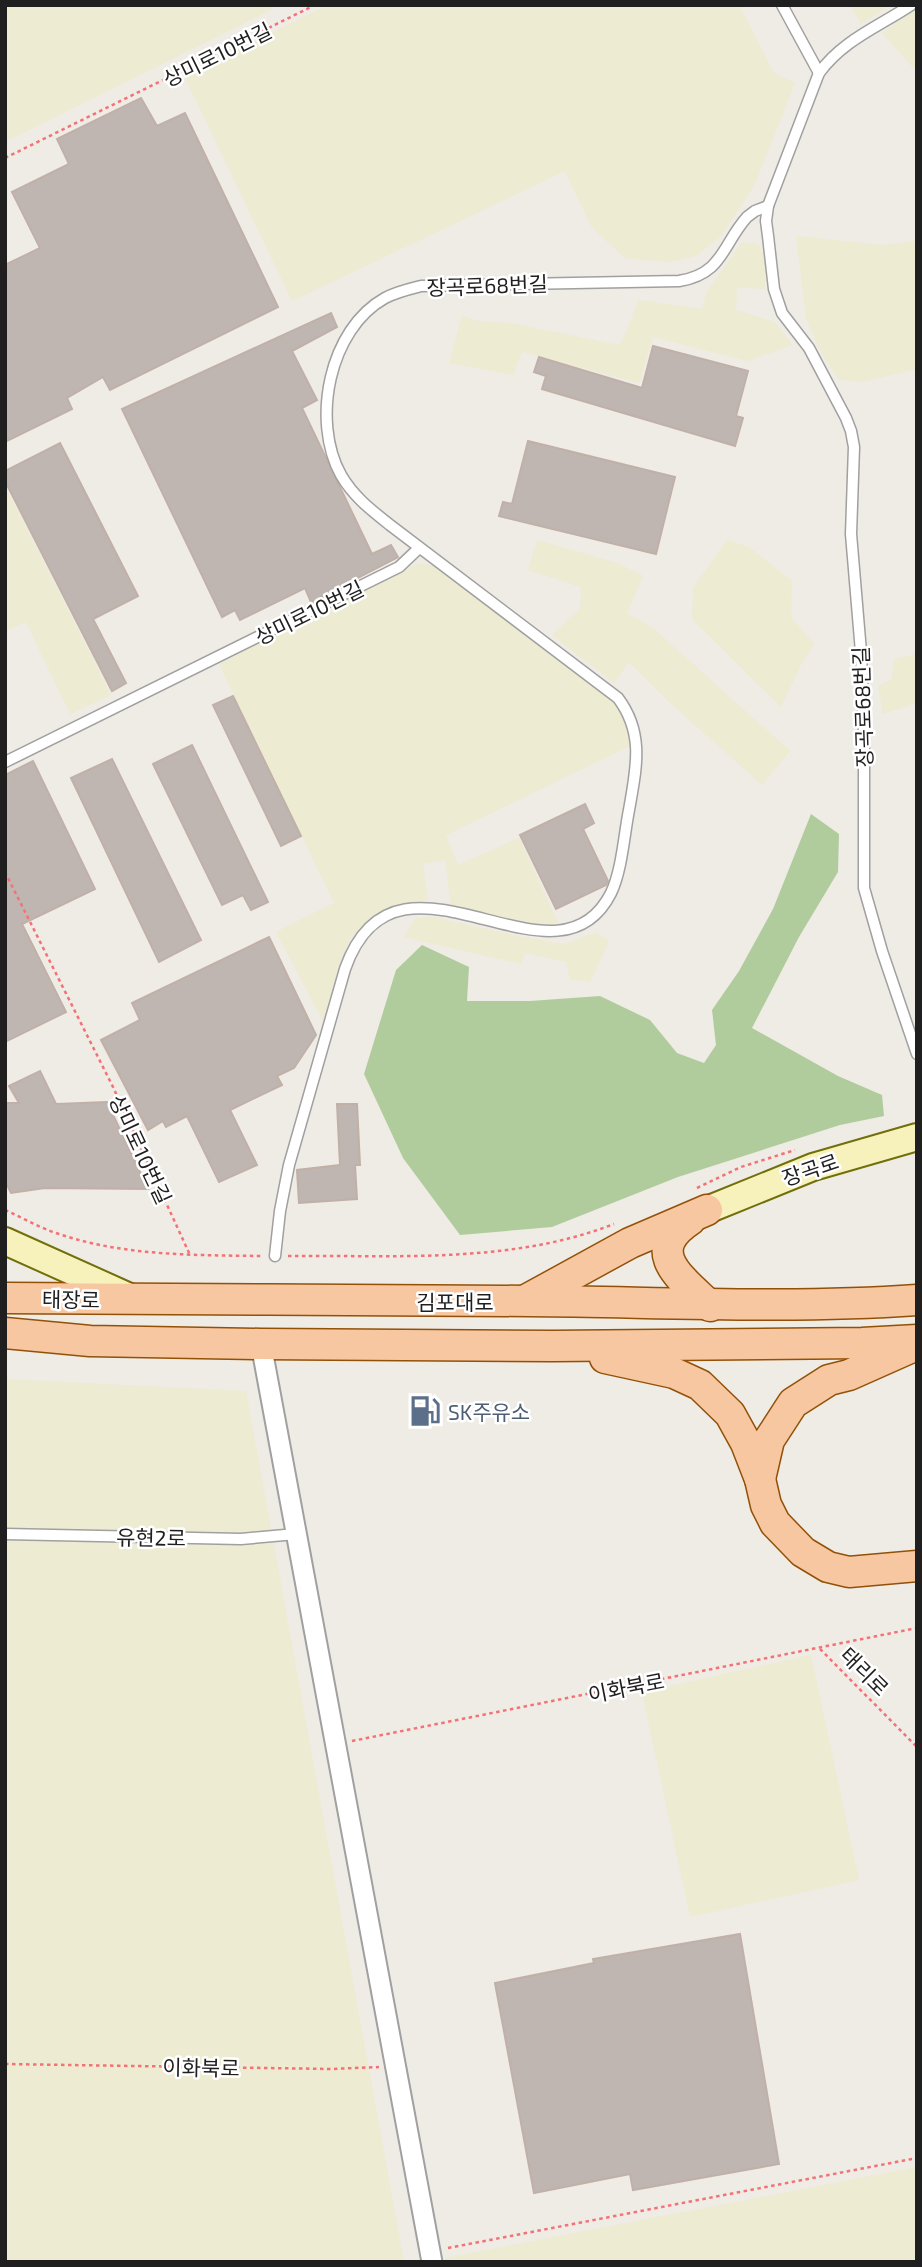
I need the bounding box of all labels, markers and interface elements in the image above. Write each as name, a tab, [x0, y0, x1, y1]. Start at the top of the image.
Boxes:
street label: 상미로10번길	[159, 17, 275, 91]
street label: 장곡로68번길	[426, 270, 548, 300]
street label: 상미로10번길	[251, 575, 367, 649]
street label: 장곡로68번길	[847, 646, 877, 768]
street label: 상미로10번길	[105, 1090, 177, 1208]
street label: 장곡로	[779, 1148, 841, 1190]
street label: 태장로	[42, 1286, 100, 1312]
street label: 김포대로	[416, 1289, 494, 1314]
fuel station icon: SK주유소	[408, 1394, 442, 1428]
place label: SK주유소	[448, 1399, 530, 1424]
street label: 유현2로	[116, 1524, 186, 1550]
street label: 태리로	[836, 1642, 894, 1700]
street label: 이화북로	[586, 1667, 666, 1707]
street label: 이화북로	[162, 2054, 240, 2080]

